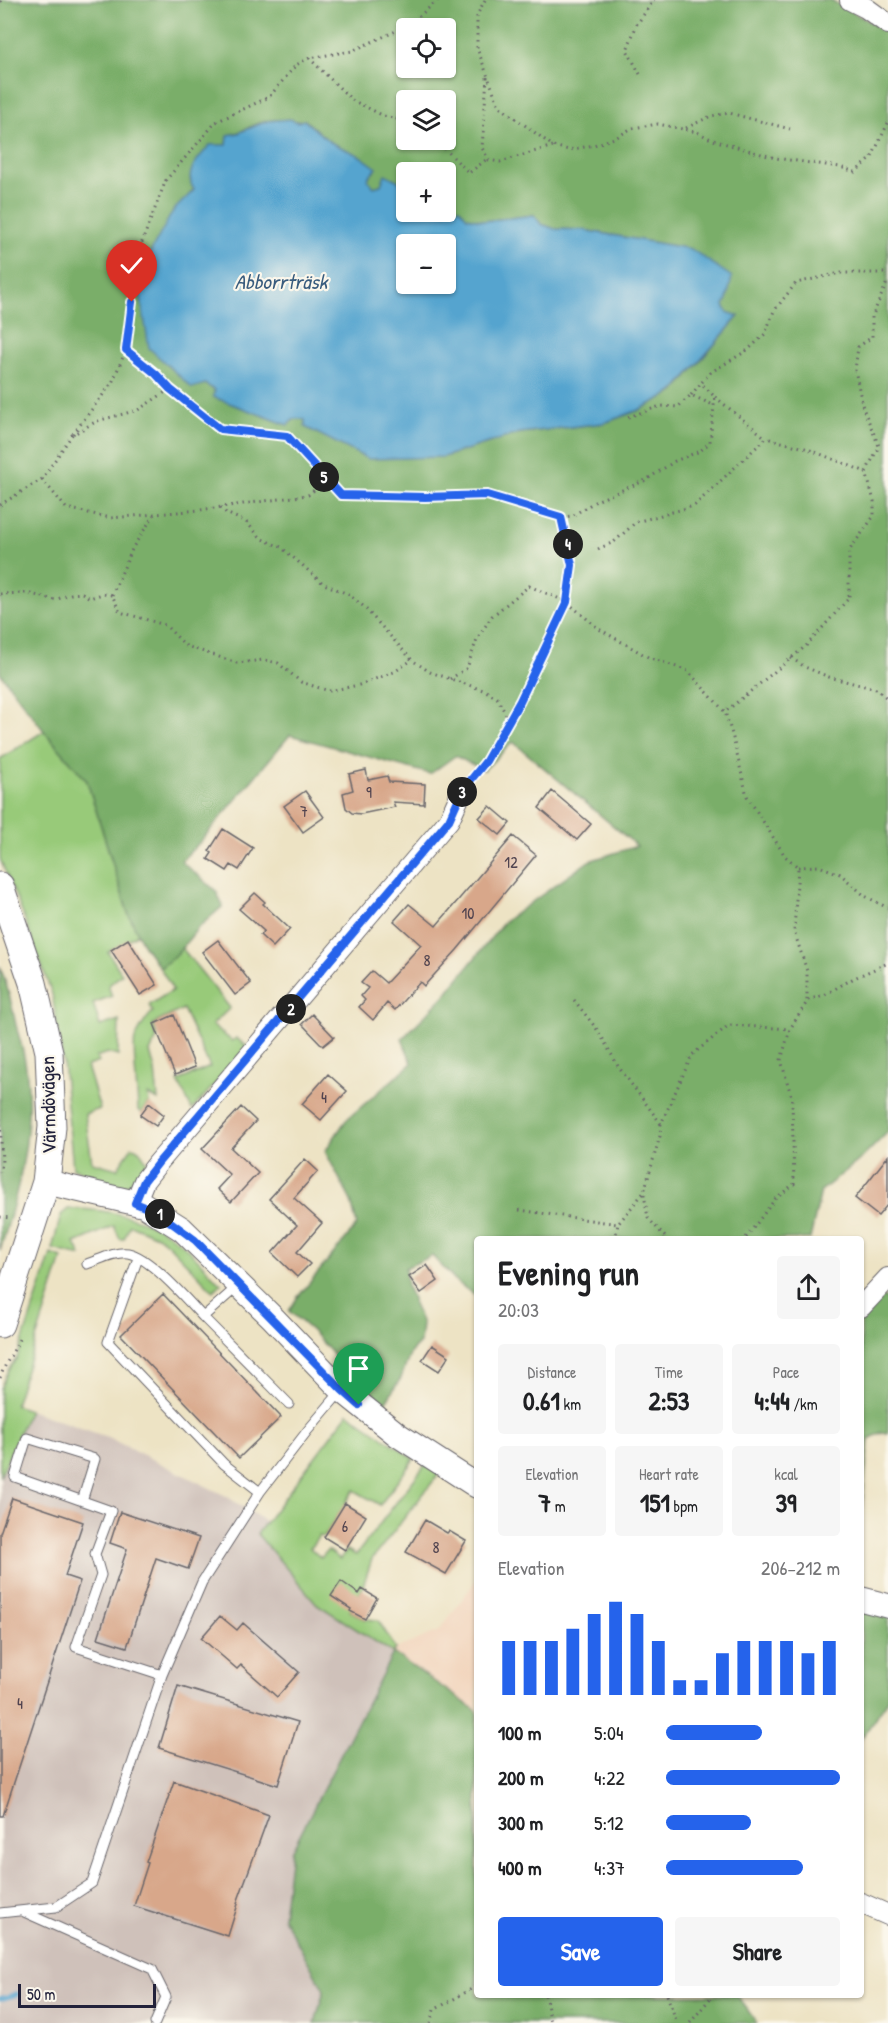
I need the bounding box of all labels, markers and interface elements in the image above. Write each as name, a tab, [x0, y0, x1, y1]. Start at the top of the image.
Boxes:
map controls	[396, 18, 456, 294]
button: locate	[396, 18, 456, 78]
button: layers	[396, 90, 456, 150]
button: +	[396, 162, 456, 222]
button: −	[396, 234, 456, 294]
pin	[106, 240, 157, 302]
icon: check	[115, 249, 148, 282]
water label: Abborrträsk	[235, 267, 330, 296]
pin: 5	[309, 462, 339, 492]
text: 5	[321, 466, 327, 488]
pin: 4	[553, 529, 583, 559]
text: 4	[565, 533, 571, 555]
pin: 3	[447, 777, 477, 807]
house number: 9	[366, 781, 372, 803]
text: 3	[458, 781, 466, 803]
house number: 7	[300, 800, 308, 822]
house number: 12	[504, 851, 518, 873]
house number: 10	[462, 902, 474, 924]
house number: 8	[424, 949, 431, 971]
pin: 2	[276, 994, 306, 1024]
text: 2	[287, 998, 295, 1020]
street label: Värmdövägen	[33, 1056, 62, 1154]
house number: 4	[321, 1086, 327, 1108]
pin: 1	[145, 1199, 175, 1229]
text: 1	[157, 1203, 163, 1225]
text: Evening run	[498, 1251, 639, 1295]
button: share	[777, 1256, 840, 1319]
text: 20:03	[498, 1296, 539, 1323]
pin	[333, 1343, 384, 1405]
icon: arrive	[342, 1352, 375, 1385]
text: Distance	[528, 1361, 576, 1383]
text: Time	[655, 1361, 683, 1383]
text: Pace	[773, 1361, 799, 1383]
text: 0.61	[523, 1383, 560, 1418]
text: 2:53	[649, 1383, 689, 1418]
text: 4:44	[754, 1383, 790, 1418]
text: km	[560, 1393, 581, 1415]
text: /km	[790, 1393, 818, 1415]
text: Elevation	[525, 1463, 579, 1485]
text: Heart rate	[639, 1463, 699, 1485]
text: kcal	[774, 1463, 798, 1485]
text: 7	[538, 1485, 551, 1520]
text: 151	[640, 1485, 670, 1520]
text: 39	[775, 1485, 797, 1520]
text: m	[551, 1495, 566, 1517]
text: bpm	[670, 1495, 698, 1517]
house number: 6	[342, 1515, 348, 1537]
house number: 8	[433, 1536, 440, 1558]
text: Elevation	[498, 1554, 564, 1581]
text: 206–212 m	[761, 1554, 840, 1581]
house number: 4	[17, 1692, 23, 1714]
text: 100 m	[498, 1719, 541, 1746]
text: 5:04	[594, 1719, 624, 1746]
text: 200 m	[498, 1764, 543, 1791]
text: 4:22	[594, 1764, 625, 1791]
text: 300 m	[498, 1809, 543, 1836]
text: 5:12	[594, 1809, 624, 1836]
text: 400 m	[498, 1854, 542, 1881]
text: 4:37	[594, 1854, 625, 1881]
button: Save	[498, 1917, 663, 1986]
button: Share	[675, 1917, 840, 1986]
scale bar	[18, 1981, 156, 2008]
text: 50 m	[27, 1983, 56, 2005]

